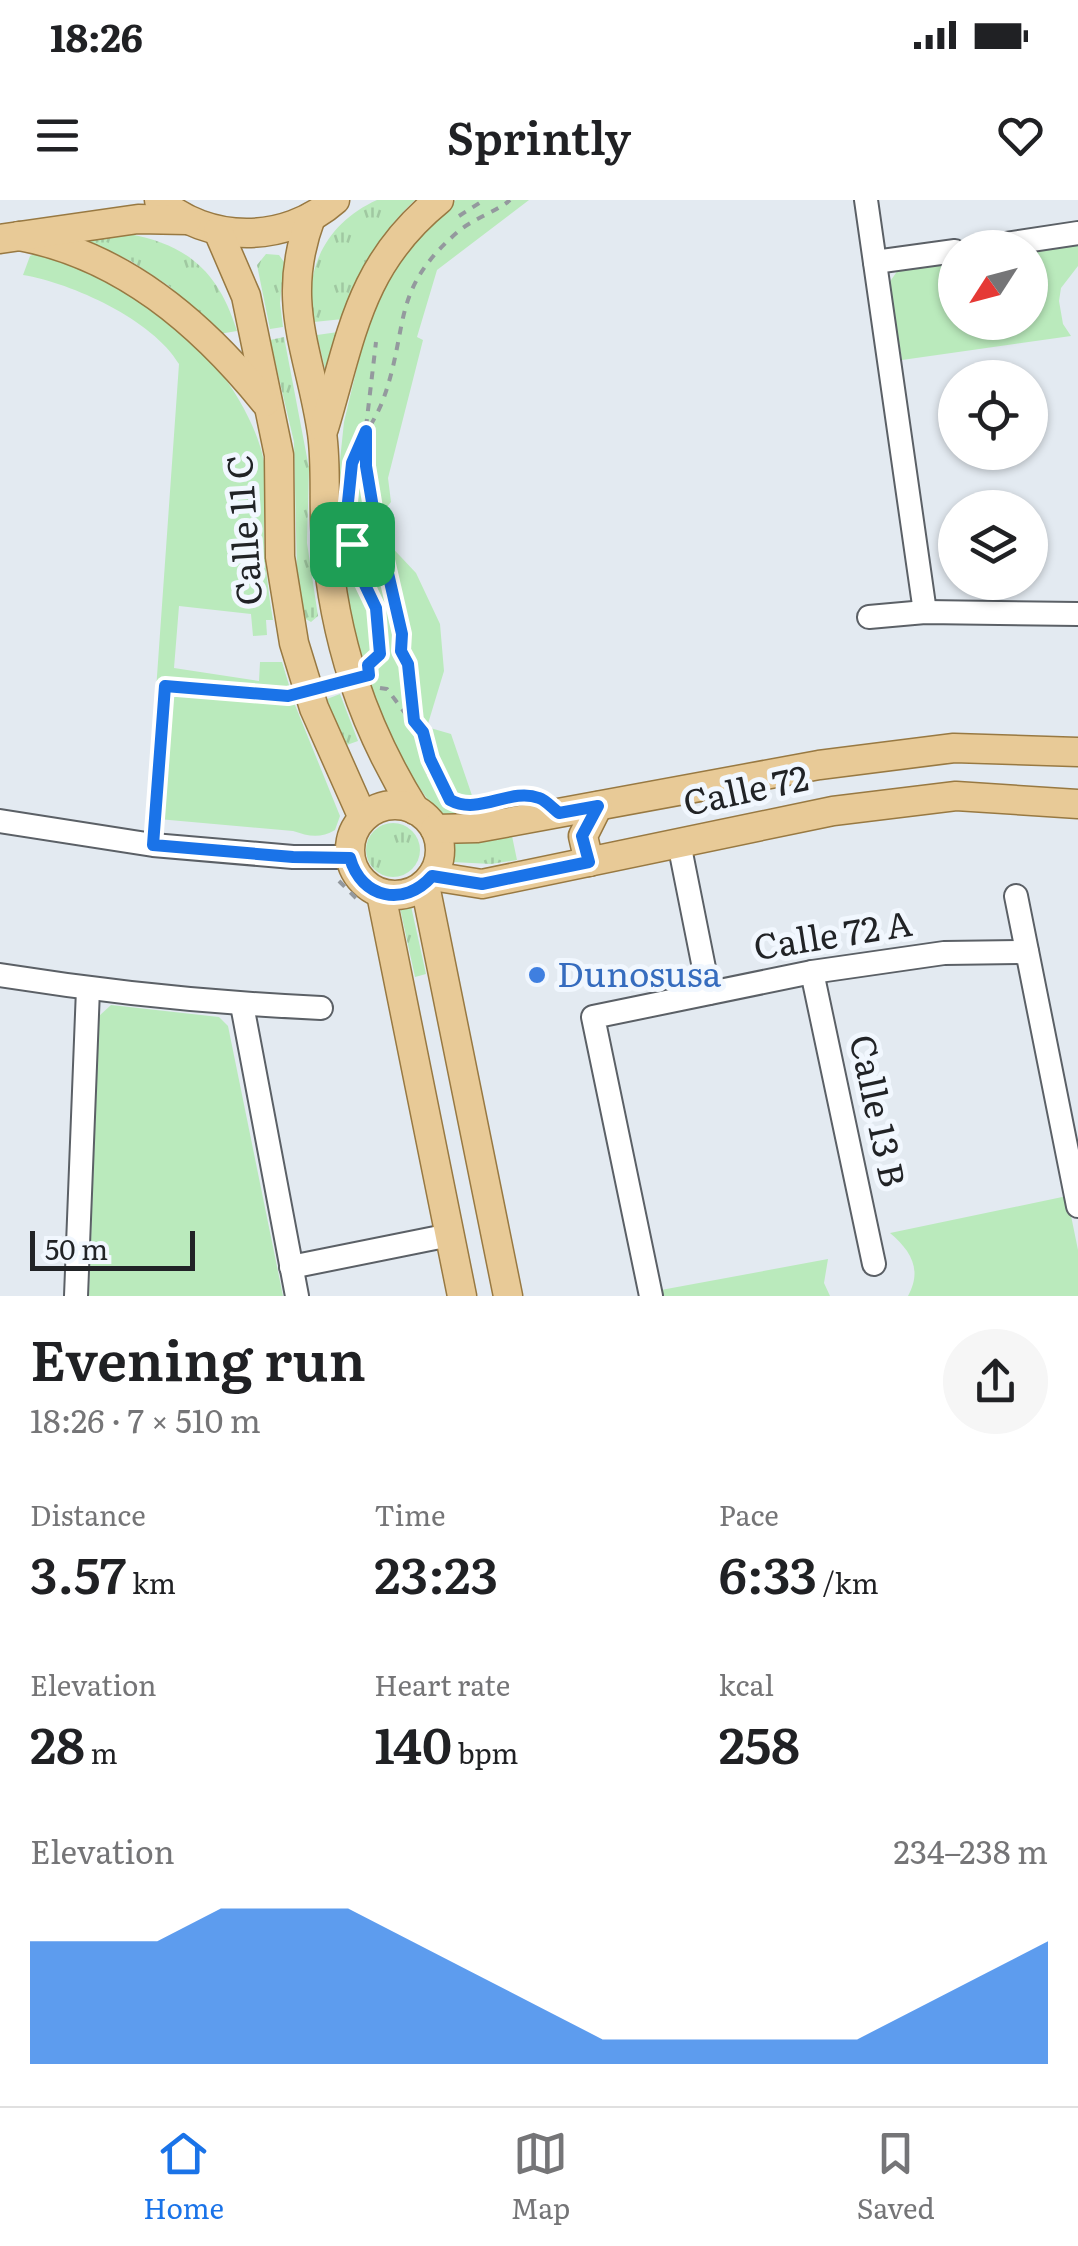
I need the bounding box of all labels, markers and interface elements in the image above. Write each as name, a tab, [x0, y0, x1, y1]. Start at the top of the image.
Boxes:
text: 18:26	[50, 7, 143, 64]
text: Sprintly	[447, 102, 631, 169]
icon: menu	[30, 108, 85, 163]
icon: heart	[993, 108, 1048, 163]
north arrow	[938, 230, 1048, 340]
map controls	[938, 230, 1048, 600]
button: locate	[938, 360, 1048, 470]
street label: Calle 11 C	[211, 453, 273, 607]
button: layers	[938, 490, 1048, 600]
pin	[310, 502, 395, 587]
icon: arrive	[325, 517, 380, 572]
street label: Calle 72	[678, 749, 813, 827]
street label: Calle 72 A	[750, 895, 916, 971]
place label: Dunosusa	[557, 946, 722, 998]
marker: Dunosusa	[526, 964, 548, 986]
street label: Calle 13 B	[838, 1029, 921, 1191]
scale bar	[30, 1226, 195, 1270]
text: 50 m	[45, 1227, 108, 1269]
text: Evening run	[30, 1316, 366, 1398]
button: share	[943, 1329, 1048, 1434]
text: 18:26 · 7 × 510 m	[30, 1395, 261, 1443]
text: Distance	[30, 1493, 146, 1535]
text: Time	[374, 1493, 446, 1535]
text: Pace	[719, 1493, 779, 1535]
text: 3.57	[30, 1535, 126, 1609]
text: 23:23	[374, 1535, 498, 1609]
text: 6:33	[719, 1535, 817, 1609]
text: km	[126, 1561, 176, 1603]
text: /km	[817, 1561, 879, 1603]
text: Elevation	[30, 1663, 157, 1705]
text: Heart rate	[374, 1663, 510, 1705]
text: kcal	[719, 1663, 774, 1705]
text: 28	[30, 1705, 85, 1779]
text: 140	[374, 1705, 452, 1779]
text: 258	[719, 1705, 800, 1779]
text: m	[85, 1731, 118, 1773]
text: bpm	[452, 1731, 519, 1773]
text: Elevation	[30, 1826, 175, 1874]
text: 234–238 m	[894, 1826, 1048, 1874]
tab: Home	[143, 2126, 224, 2228]
tab: Map	[511, 2126, 570, 2228]
tab: Saved	[857, 2126, 935, 2228]

